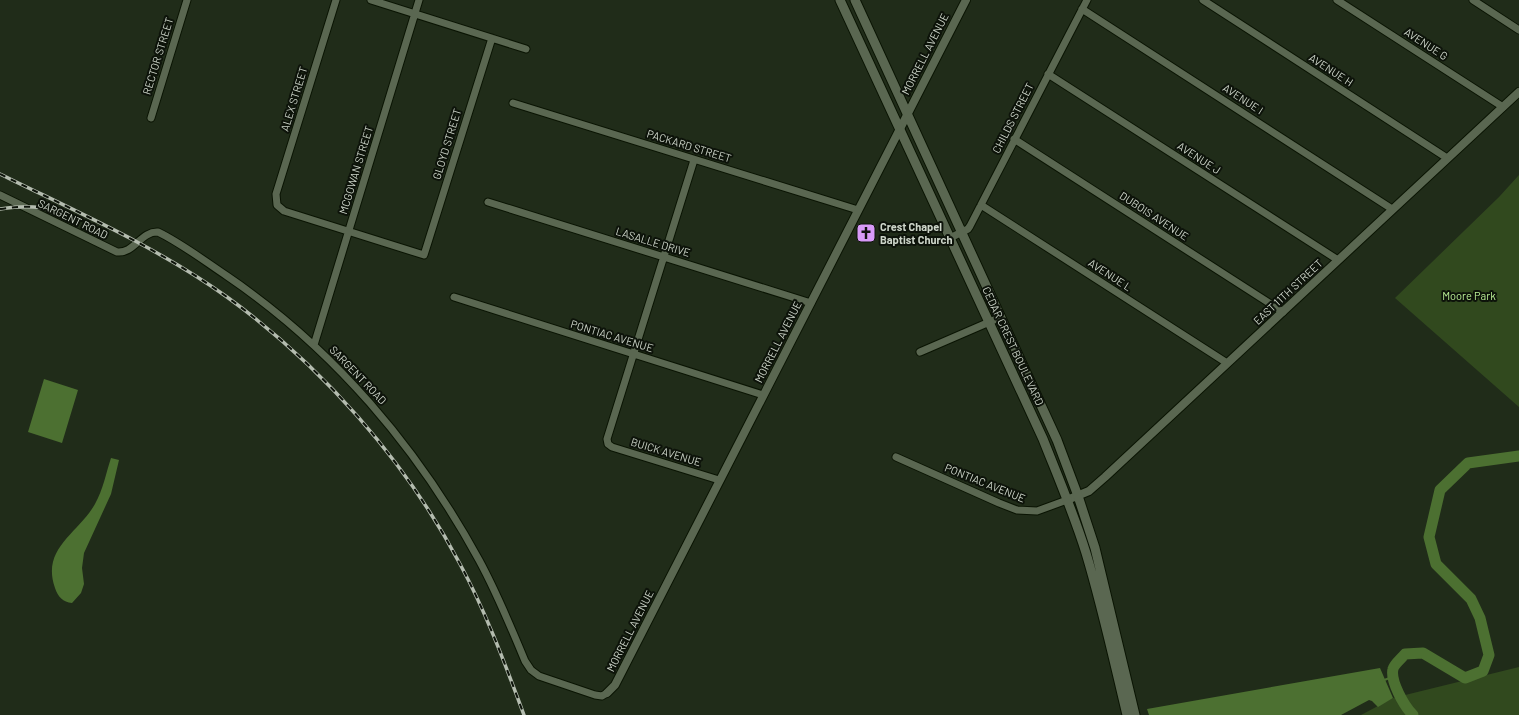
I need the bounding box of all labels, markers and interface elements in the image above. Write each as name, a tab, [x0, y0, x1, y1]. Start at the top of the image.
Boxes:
street label: MORRELL AVENUE	[898, 10, 951, 97]
street label: RECTOR STREET	[140, 16, 175, 96]
street label: AVENUE G	[1402, 25, 1450, 62]
street label: AVENUE H	[1307, 51, 1356, 89]
street label: ALEX STREET	[278, 65, 310, 133]
street label: CHILDS STREET	[989, 80, 1036, 155]
street label: AVENUE I	[1221, 81, 1266, 116]
street label: GLOYD STREET	[430, 107, 463, 181]
street label: MCGOWAN STREET	[336, 124, 375, 216]
street label: PACKARD STREET	[645, 126, 733, 165]
street label: AVENUE J	[1175, 139, 1223, 176]
street label: DUBOIS AVENUE	[1117, 188, 1191, 243]
street label: SARGENT ROAD	[36, 196, 110, 241]
place label: Crest Chapel Baptist Church	[880, 220, 952, 246]
church icon: Crest Chapel Baptist Church	[855, 222, 877, 244]
street label: LASALLE DRIVE	[615, 224, 692, 259]
street label: AVENUE L	[1086, 256, 1134, 293]
street label: EAST 11TH STREET	[1250, 256, 1325, 327]
street label: CEDAR CREST BOULEVARD	[980, 284, 1047, 408]
park label: Moore Park	[1442, 289, 1496, 302]
street label: MORRELL AVENUE	[751, 298, 804, 385]
street label: PONTIAC AVENUE	[569, 317, 655, 354]
street label: SARGENT ROAD	[327, 343, 390, 407]
street label: BUICK AVENUE	[629, 435, 703, 468]
street label: PONTIAC AVENUE	[943, 460, 1028, 505]
street label: MORRELL AVENUE	[603, 587, 656, 674]

